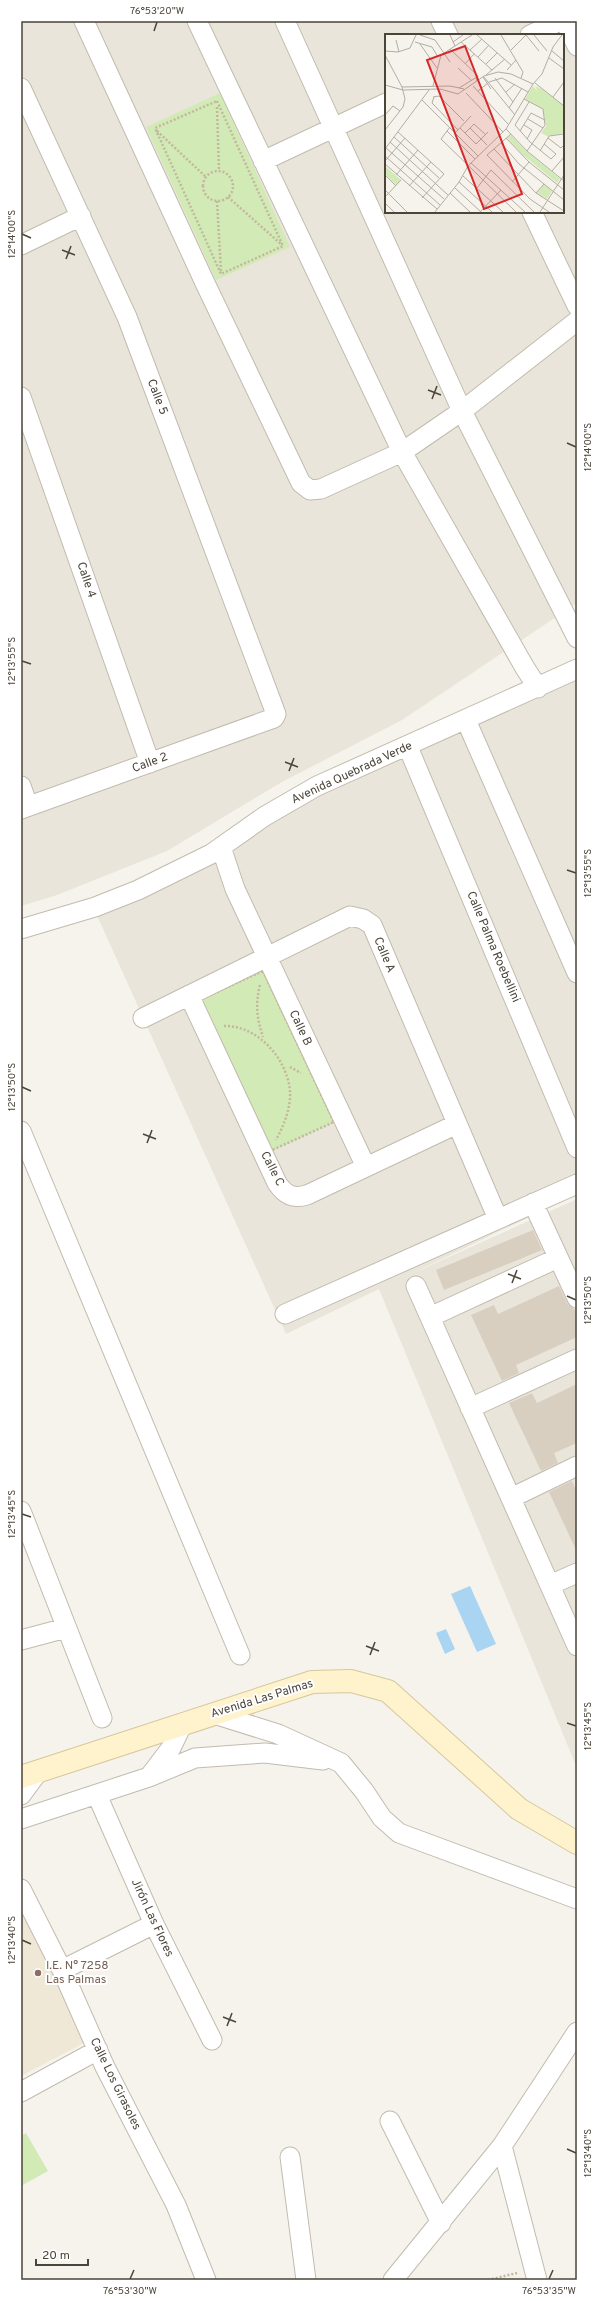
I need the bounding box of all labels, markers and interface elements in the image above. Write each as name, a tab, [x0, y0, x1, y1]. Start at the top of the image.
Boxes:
text: 76°53'20"W	[130, 5, 184, 18]
inset map	[385, 34, 564, 213]
text: 12°14'00"S	[6, 210, 19, 258]
street label: Calle 5	[143, 377, 171, 417]
text: 12°14'00"S	[582, 423, 595, 471]
street label: Calle 4	[72, 560, 100, 600]
text: 12°13'55"S	[6, 637, 19, 685]
street label: Avenida Quebrada Verde	[289, 738, 415, 808]
street label: Calle 2	[130, 749, 170, 777]
text: 12°13'55"S	[582, 849, 595, 897]
street label: Calle Palma Roebellini	[462, 889, 524, 1005]
street label: Calle A	[369, 935, 399, 975]
street label: Calle B	[285, 1008, 315, 1048]
text: 12°13'50"S	[6, 1063, 19, 1111]
street label: Calle C	[256, 1149, 288, 1190]
text: 12°13'50"S	[582, 1276, 595, 1324]
text: 12°13'45"S	[6, 1490, 19, 1538]
street label: Avenida Las Palmas	[209, 1676, 315, 1722]
text: 12°13'45"S	[582, 1702, 595, 1750]
street label: Jirón Las Flores	[127, 1876, 177, 1960]
text: 12°13'40"S	[6, 1916, 19, 1964]
place label: I.E. N° 7258 Las Palmas	[46, 1958, 109, 1988]
marker: I.E. N° 7258 Las Palmas	[33, 1968, 43, 1978]
street label: Calle Los Girasoles	[86, 2035, 144, 2133]
text: 12°13'40"S	[582, 2129, 595, 2177]
scale bar	[36, 2241, 88, 2267]
text: 20 m	[42, 2248, 70, 2264]
text: 76°53'30"W	[103, 2285, 157, 2298]
text: 76°53'35"W	[522, 2285, 576, 2298]

